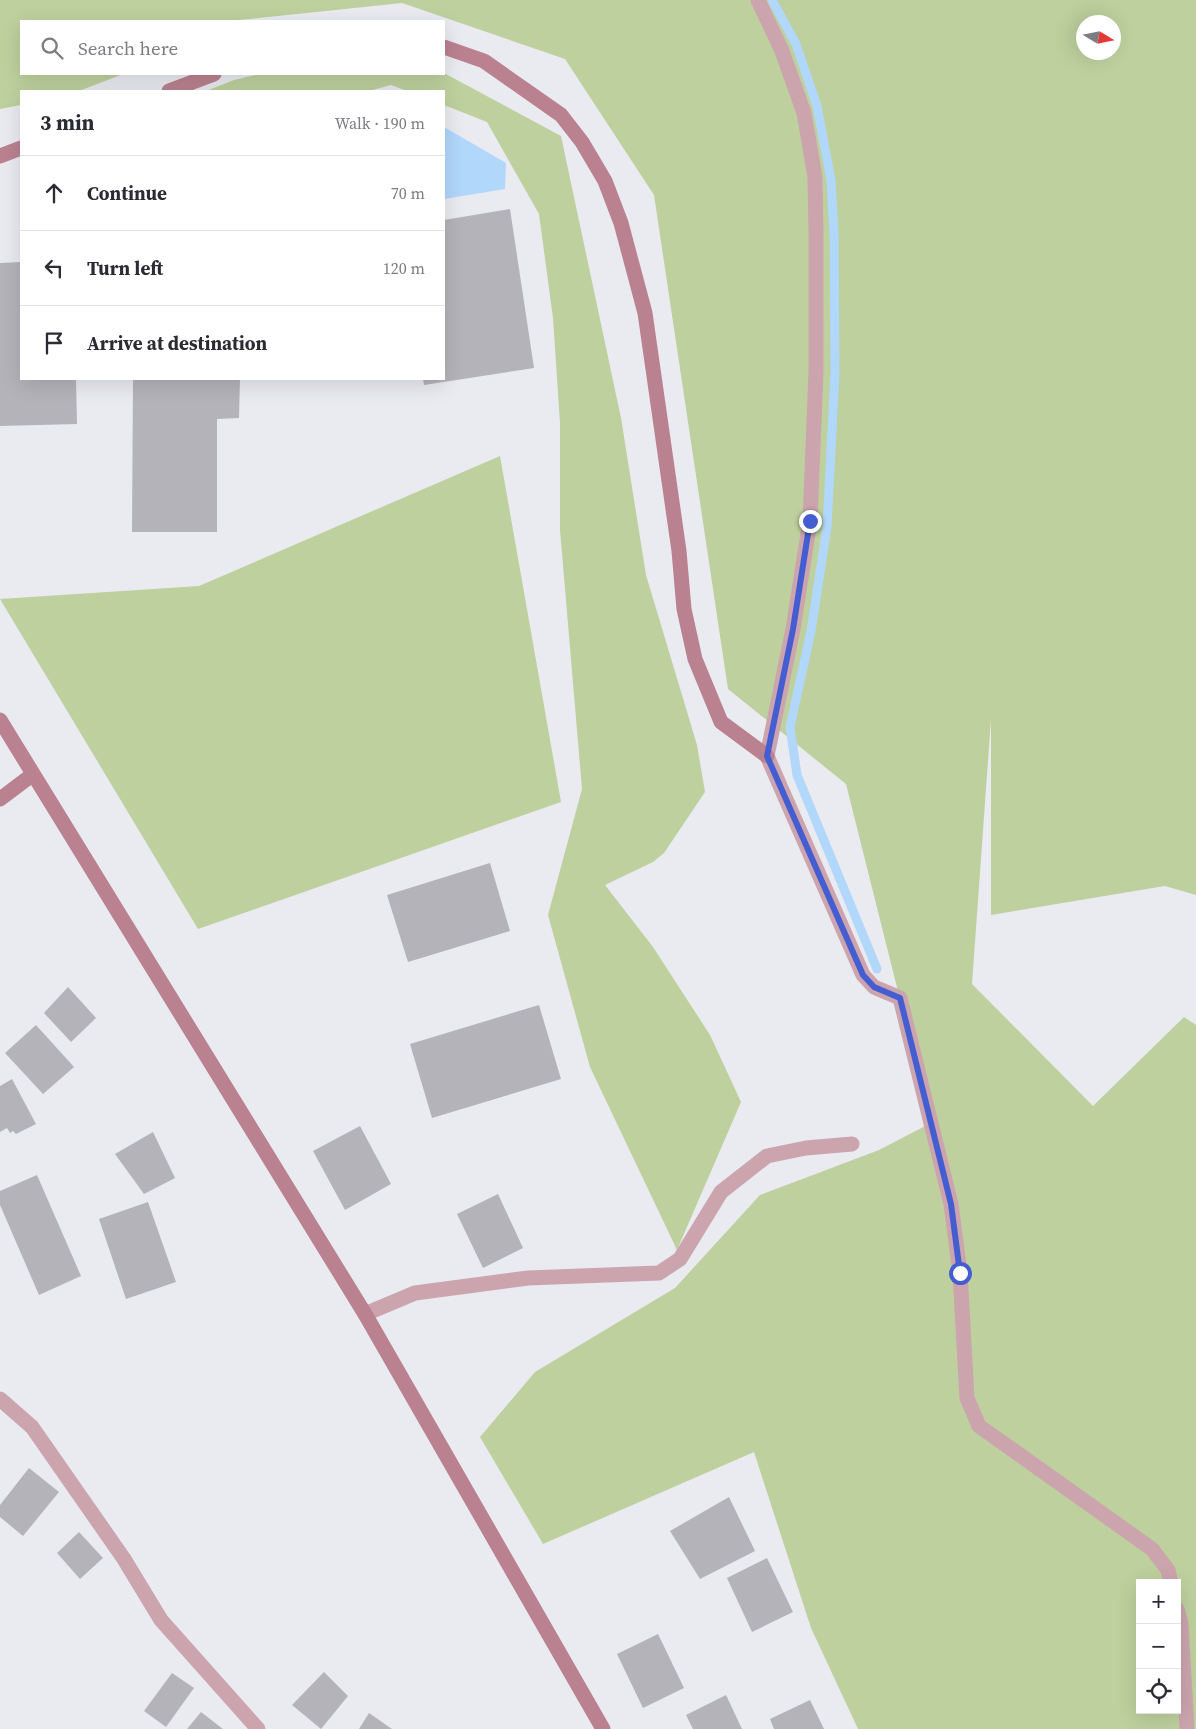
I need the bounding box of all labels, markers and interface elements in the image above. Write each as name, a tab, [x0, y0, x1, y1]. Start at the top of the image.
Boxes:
north arrow	[1076, 15, 1121, 60]
search box	[20, 20, 445, 75]
icon: search	[38, 34, 66, 62]
text: Search here	[78, 35, 178, 61]
text: 3 min	[40, 108, 95, 137]
text: Walk · 190 m	[335, 112, 425, 134]
icon: ahead	[40, 179, 68, 207]
text: Continue	[87, 180, 167, 206]
text: 70 m	[391, 182, 425, 204]
icon: left	[40, 254, 68, 282]
text: Turn left	[87, 255, 163, 281]
text: 120 m	[383, 257, 425, 279]
icon: arrive	[40, 329, 68, 357]
text: Arrive at destination	[87, 330, 267, 356]
route end	[799, 510, 822, 533]
route start	[949, 1262, 972, 1285]
map controls	[1136, 1579, 1181, 1714]
button: +	[1136, 1579, 1181, 1624]
button: −	[1136, 1624, 1181, 1669]
button: locate	[1136, 1669, 1181, 1714]

